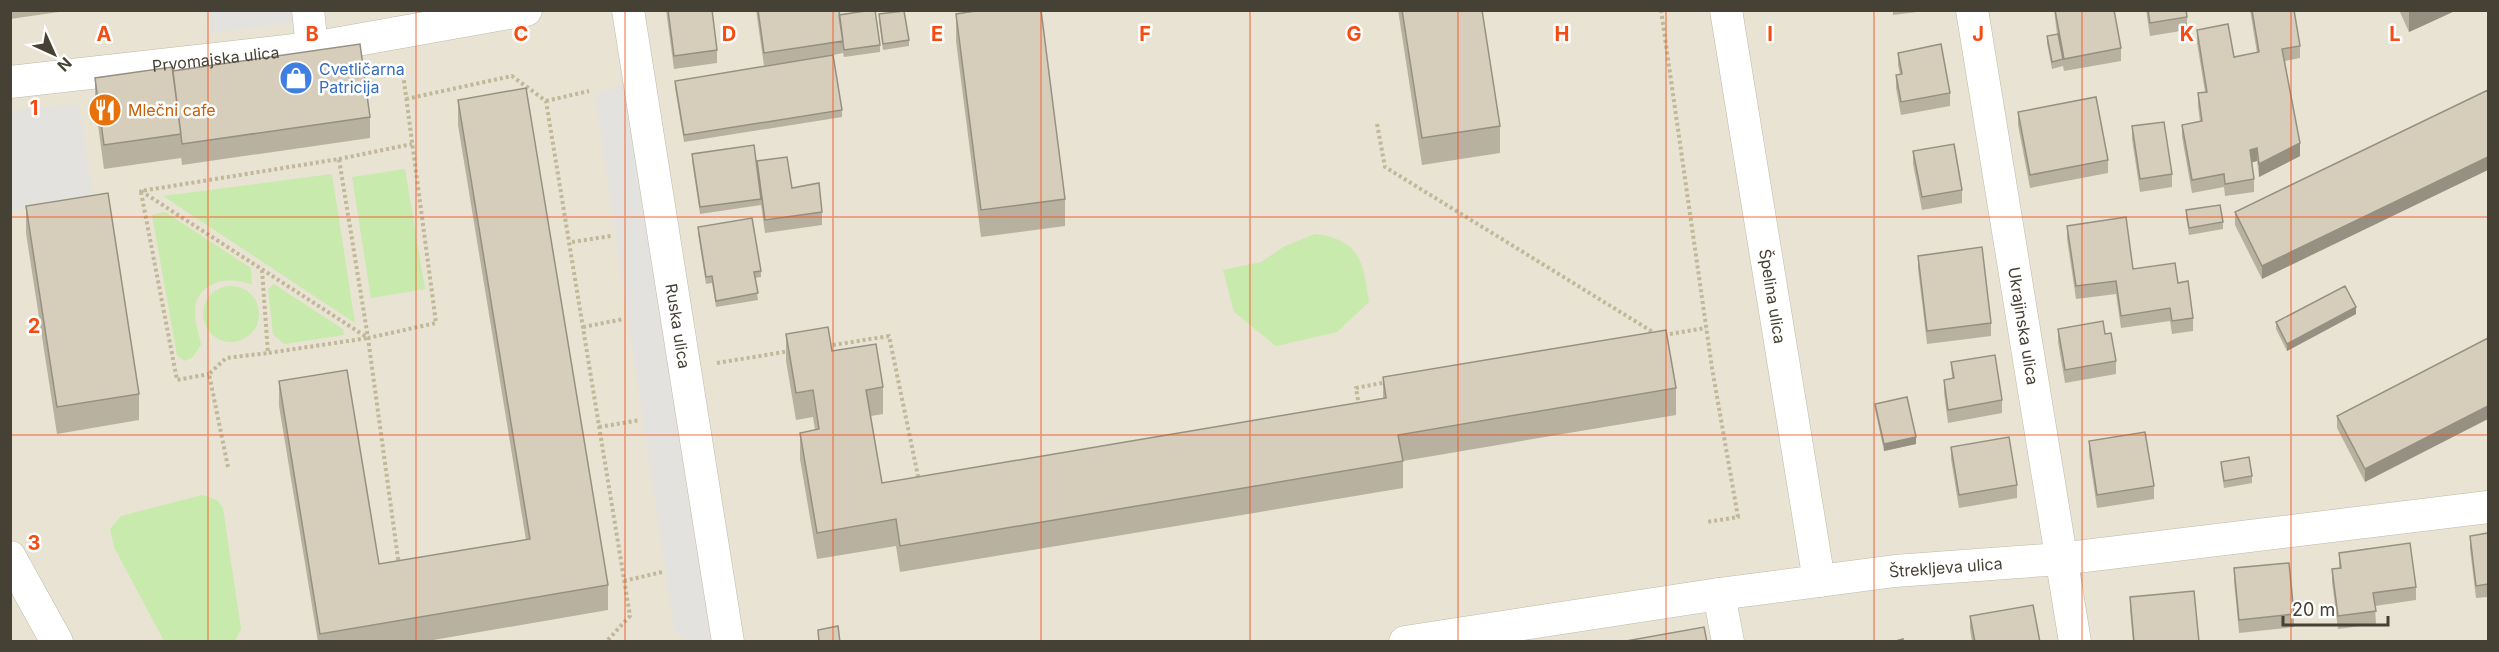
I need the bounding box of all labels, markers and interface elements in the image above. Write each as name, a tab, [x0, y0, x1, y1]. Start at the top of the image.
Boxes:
text: A	[97, 22, 112, 46]
text: B	[305, 22, 319, 46]
text: C	[514, 22, 528, 46]
text: D	[722, 22, 736, 46]
text: E	[931, 22, 943, 46]
text: F	[1139, 22, 1151, 46]
text: G	[1346, 22, 1362, 46]
text: H	[1555, 22, 1569, 46]
text: I	[1767, 22, 1773, 46]
text: J	[1972, 22, 1984, 46]
text: K	[2180, 22, 2194, 46]
text: L	[2389, 22, 2401, 46]
north arrow	[24, 24, 84, 84]
street label: Prvomajska ulica	[151, 42, 280, 76]
text: N	[53, 53, 76, 76]
place label: Cvetličarna Patricija	[319, 59, 405, 97]
shop icon: Cvetličarna Patricija	[278, 60, 314, 96]
restaurant icon: Mlečni cafe	[87, 92, 123, 128]
text: 1	[30, 96, 38, 120]
place label: Mlečni cafe	[128, 100, 216, 120]
street label: Špelina ulica	[1755, 247, 1790, 345]
street label: Ukrajinska ulica	[2004, 265, 2043, 386]
street label: Ruska ulica	[661, 282, 695, 370]
text: 2	[28, 314, 40, 338]
text: 3	[28, 531, 40, 555]
street label: Štrekljeva ulica	[1888, 553, 2003, 582]
scale bar	[2283, 589, 2388, 627]
text: 20 m	[2292, 599, 2335, 620]

